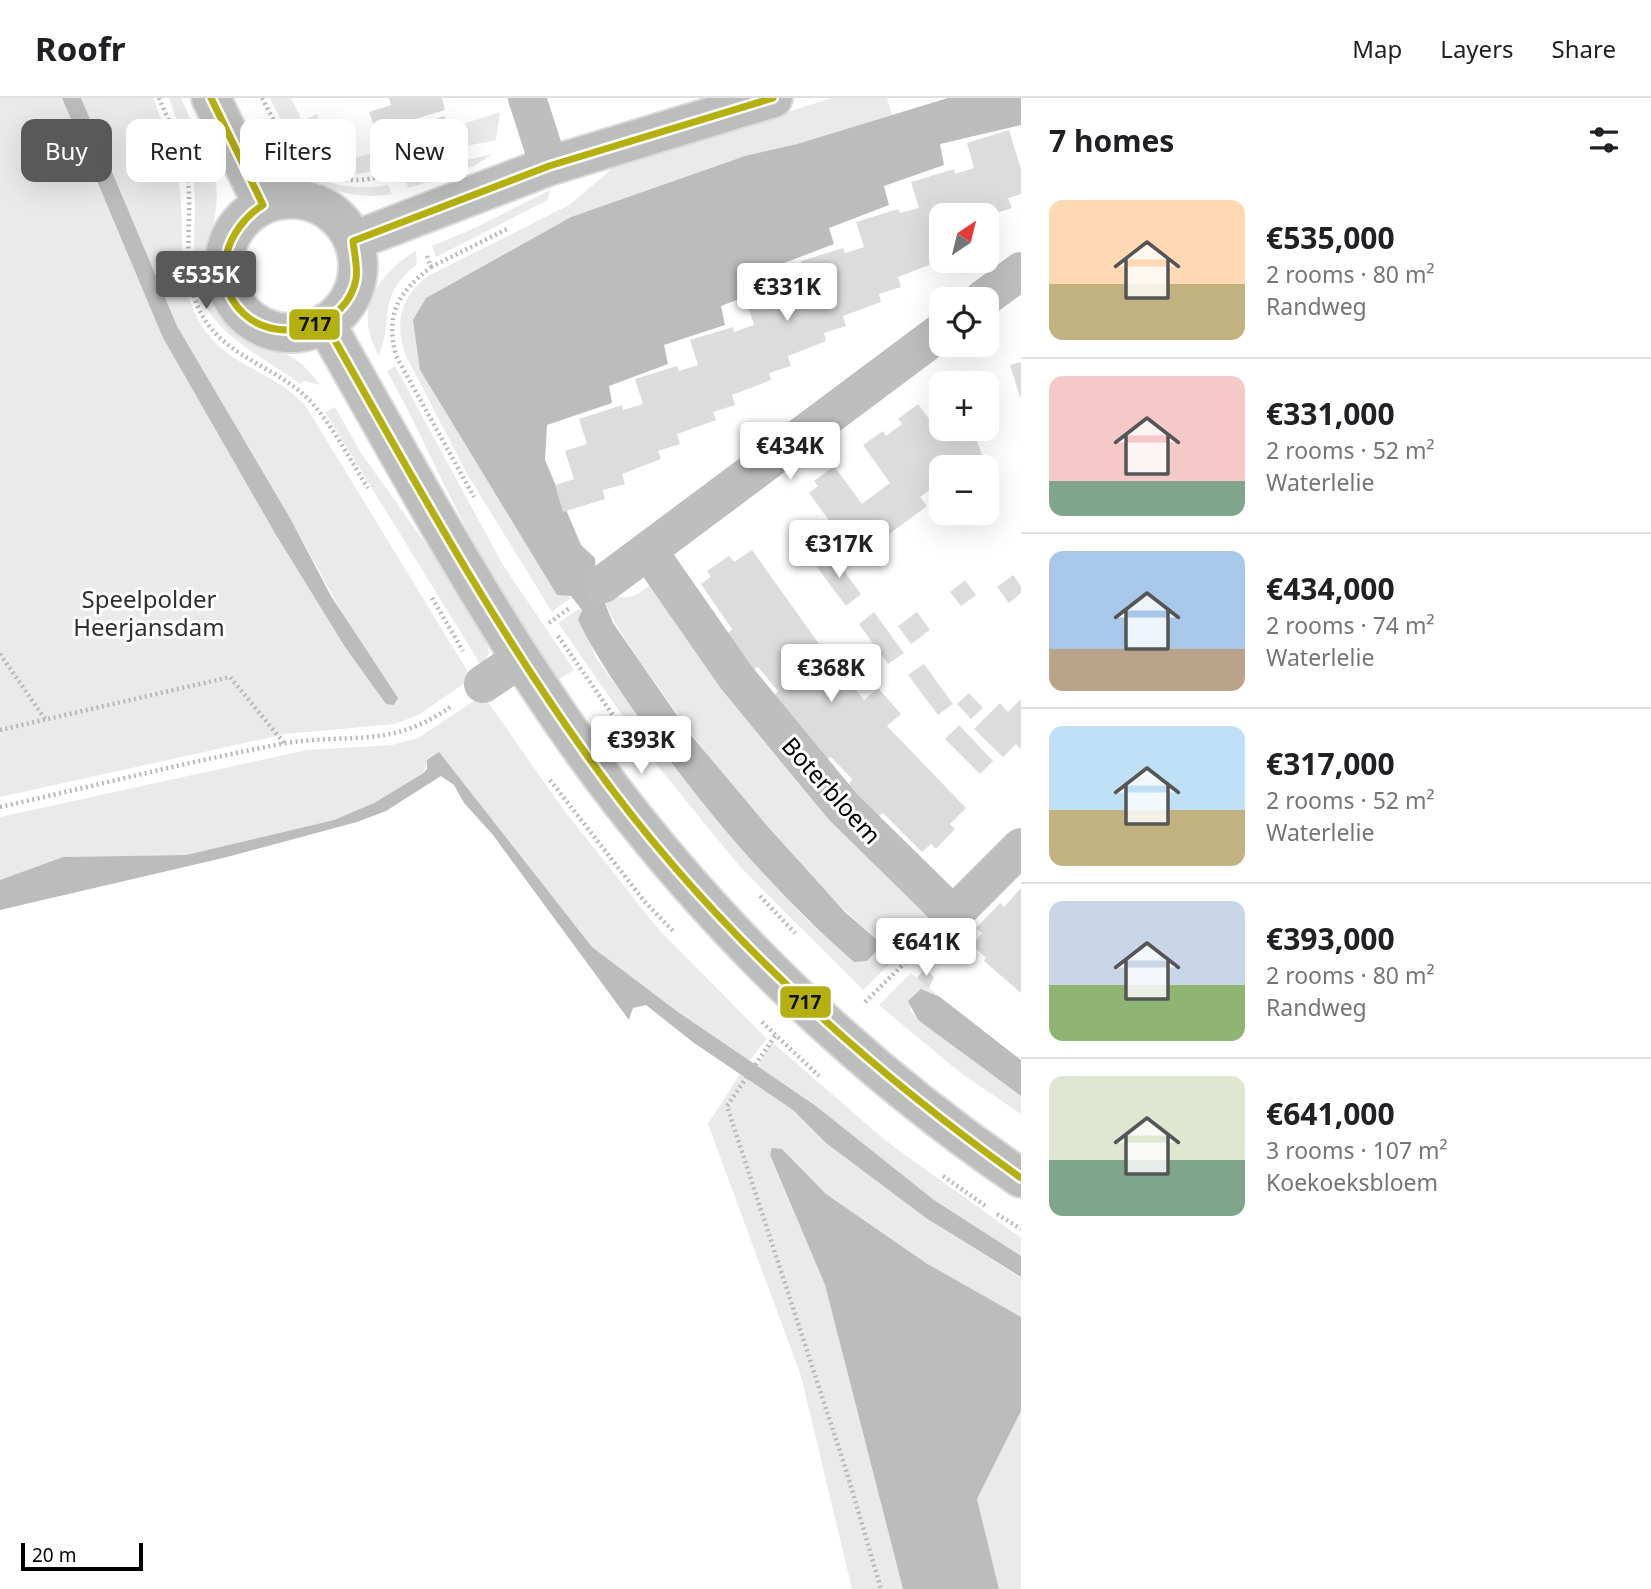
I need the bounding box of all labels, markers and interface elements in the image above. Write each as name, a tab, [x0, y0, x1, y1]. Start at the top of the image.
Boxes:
text: Roofr	[35, 26, 125, 71]
text: Map	[1352, 32, 1402, 65]
text: Layers	[1440, 32, 1514, 65]
text: Share	[1552, 32, 1616, 65]
chip: Buy	[21, 119, 112, 182]
chip: Rent	[126, 119, 226, 182]
chip: Filters	[240, 119, 356, 182]
chip: New	[370, 119, 468, 182]
text: 7 homes	[1049, 120, 1174, 161]
icon: filters	[1585, 121, 1623, 159]
north arrow	[929, 203, 999, 273]
map controls	[929, 203, 999, 525]
text: €535,000	[1266, 217, 1395, 258]
icon: home	[1105, 228, 1189, 312]
pin: €535K	[157, 252, 255, 311]
text: €535K	[172, 258, 240, 290]
text: 2 rooms · 80 m²	[1266, 258, 1435, 290]
pin: €331K	[738, 264, 836, 323]
text: €331K	[753, 270, 821, 302]
button: locate	[929, 287, 999, 357]
text: Randweg	[1266, 290, 1367, 322]
line badge: 717	[288, 308, 341, 341]
text: 717	[299, 311, 331, 337]
button: +	[929, 371, 999, 441]
text: €331,000	[1266, 393, 1395, 434]
icon: home	[1105, 404, 1189, 488]
pin: €434K	[741, 422, 839, 482]
text: €434K	[756, 429, 824, 461]
text: 2 rooms · 52 m²	[1266, 434, 1435, 466]
button: −	[929, 455, 999, 525]
text: Waterlelie	[1266, 466, 1374, 498]
pin: €317K	[790, 520, 888, 580]
text: €317K	[805, 527, 873, 559]
text: €434,000	[1266, 568, 1395, 609]
icon: home	[1105, 579, 1189, 663]
park label: Speelpolder Heerjansdam	[73, 582, 225, 643]
text: 2 rooms · 74 m²	[1266, 609, 1435, 641]
text: Waterlelie	[1266, 641, 1374, 673]
pin: €368K	[782, 644, 880, 704]
text: €368K	[797, 651, 865, 683]
pin: €393K	[592, 716, 690, 776]
text: €393K	[607, 723, 675, 755]
street label: Boterbloem	[775, 729, 889, 851]
text: €317,000	[1266, 743, 1395, 784]
icon: home	[1105, 754, 1189, 838]
text: 2 rooms · 52 m²	[1266, 784, 1435, 816]
text: Waterlelie	[1266, 816, 1374, 848]
pin: €641K	[877, 918, 975, 978]
text: €393,000	[1266, 918, 1395, 959]
text: €641K	[892, 925, 960, 957]
icon: home	[1105, 929, 1189, 1013]
text: 2 rooms · 80 m²	[1266, 959, 1435, 991]
line badge: 717	[779, 985, 832, 1019]
text: 717	[789, 989, 821, 1015]
text: Randweg	[1266, 991, 1367, 1023]
text: €641,000	[1266, 1093, 1395, 1134]
icon: home	[1105, 1104, 1189, 1188]
text: 3 rooms · 107 m²	[1266, 1134, 1448, 1166]
text: Koekoeksbloem	[1266, 1166, 1438, 1198]
scale bar	[21, 1540, 144, 1572]
text: 20 m	[32, 1542, 76, 1568]

